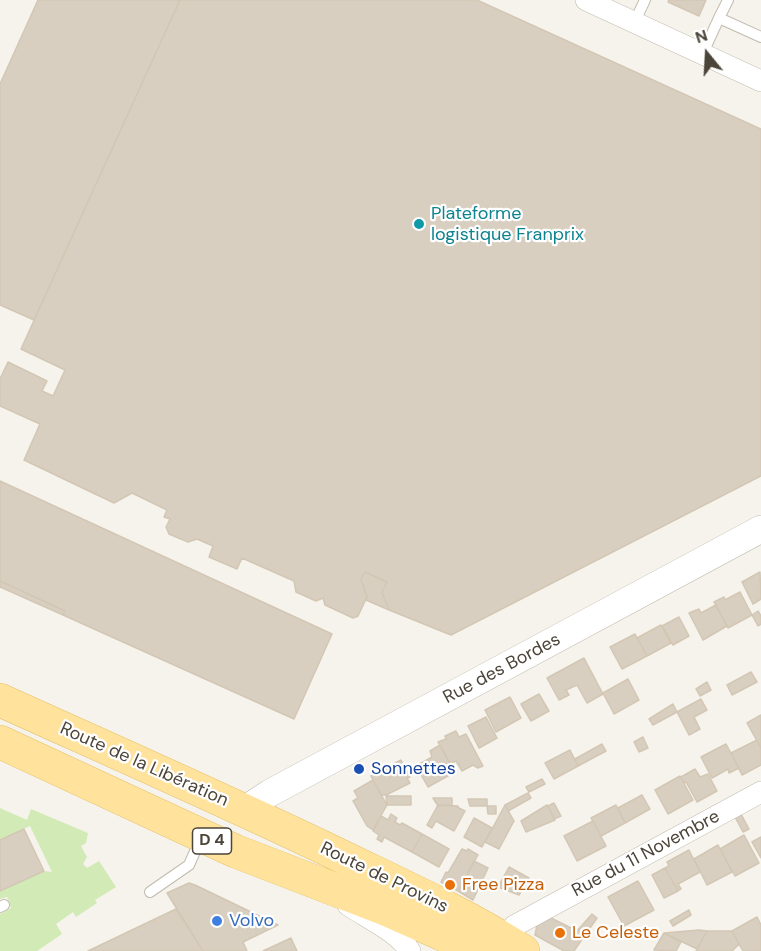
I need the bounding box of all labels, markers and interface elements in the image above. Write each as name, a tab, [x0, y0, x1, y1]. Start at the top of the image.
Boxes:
north arrow	[677, 24, 737, 84]
text: N	[692, 25, 710, 48]
place label: Plateforme logistique Franprix	[431, 203, 584, 246]
marker: Plateforme logistique Franprix	[412, 217, 426, 231]
street label: Rue des Bordes	[440, 629, 564, 709]
street label: Route de la Libération	[57, 718, 231, 812]
place label: Sonnettes	[371, 758, 456, 780]
marker: Sonnettes	[352, 762, 366, 776]
street label: Rue du 11 Novembre	[568, 806, 724, 902]
road number: D 4	[192, 828, 232, 854]
street label: Route de Provins	[317, 838, 451, 918]
place label: Free Pizza	[462, 874, 544, 896]
marker: Free Pizza	[443, 878, 457, 892]
place label: Volvo	[229, 910, 274, 932]
marker: Volvo	[210, 914, 224, 928]
place label: Le Celeste	[572, 922, 659, 944]
marker: Le Celeste	[553, 926, 567, 940]

